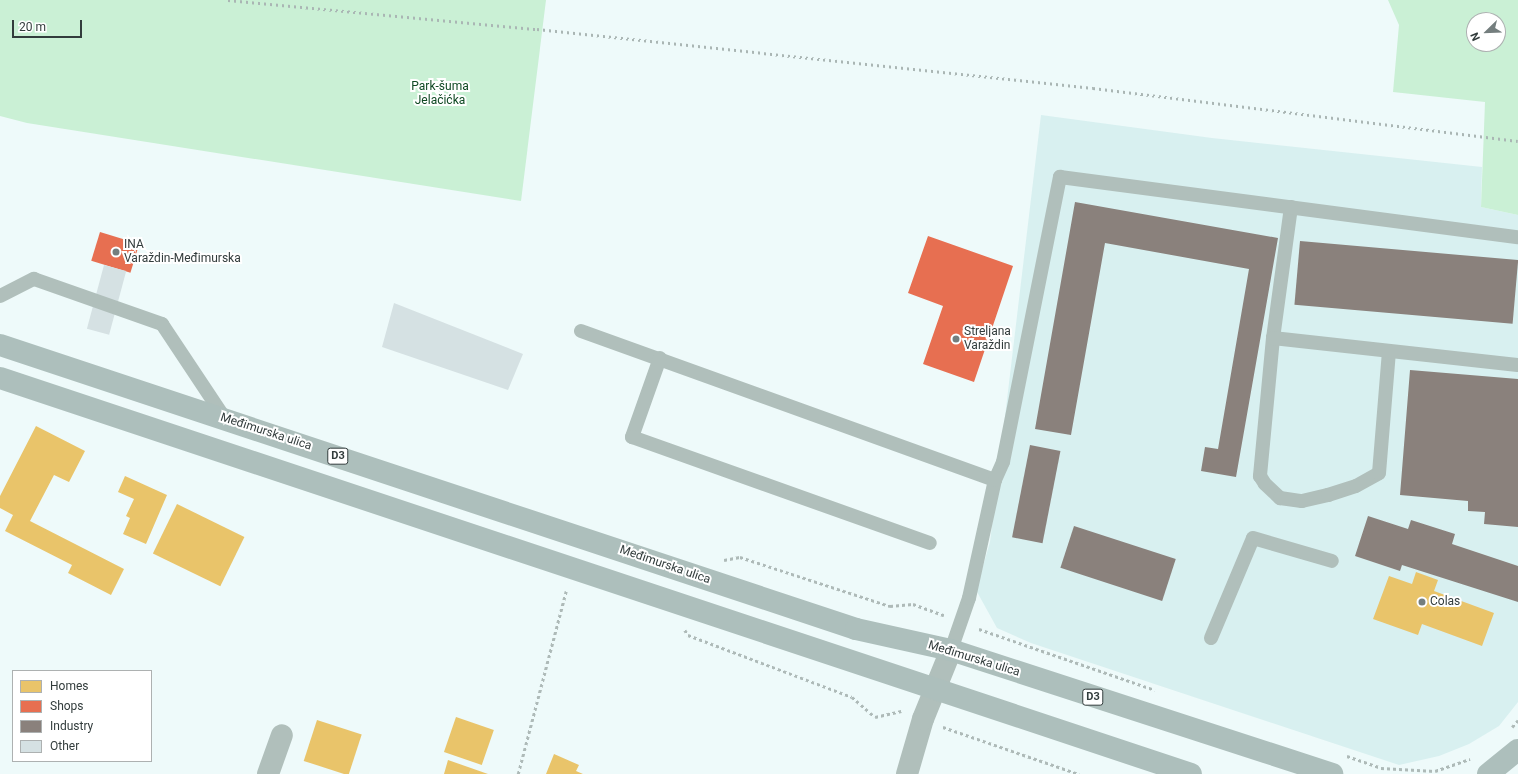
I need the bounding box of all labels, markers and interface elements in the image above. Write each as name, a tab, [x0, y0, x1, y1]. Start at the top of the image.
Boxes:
scale bar	[14, 12, 84, 38]
north arrow	[1466, 12, 1506, 52]
text: 20 m	[19, 20, 46, 34]
text: N	[1468, 30, 1483, 43]
park label: Park-šuma Jelačićka	[411, 80, 469, 108]
place label: INA Varaždin-Međimurska	[124, 238, 241, 266]
marker: INA Varaždin-Međimurska	[111, 247, 121, 257]
place label: Streljana Varaždin	[964, 325, 1011, 353]
marker: Streljana Varaždin	[951, 334, 961, 344]
street label: Međimurska ulica	[219, 410, 313, 454]
road number: D3	[327, 447, 349, 465]
street label: Međimurska ulica	[618, 543, 712, 587]
place label: Colas	[1430, 595, 1460, 609]
marker: Colas	[1417, 597, 1427, 607]
street label: Međimurska ulica	[926, 638, 1022, 680]
legend	[12, 670, 152, 762]
text: Homes	[50, 679, 88, 693]
road number: D3	[1082, 688, 1104, 706]
text: Shops	[50, 699, 84, 713]
text: Industry	[50, 719, 93, 733]
text: Other	[50, 739, 79, 753]

